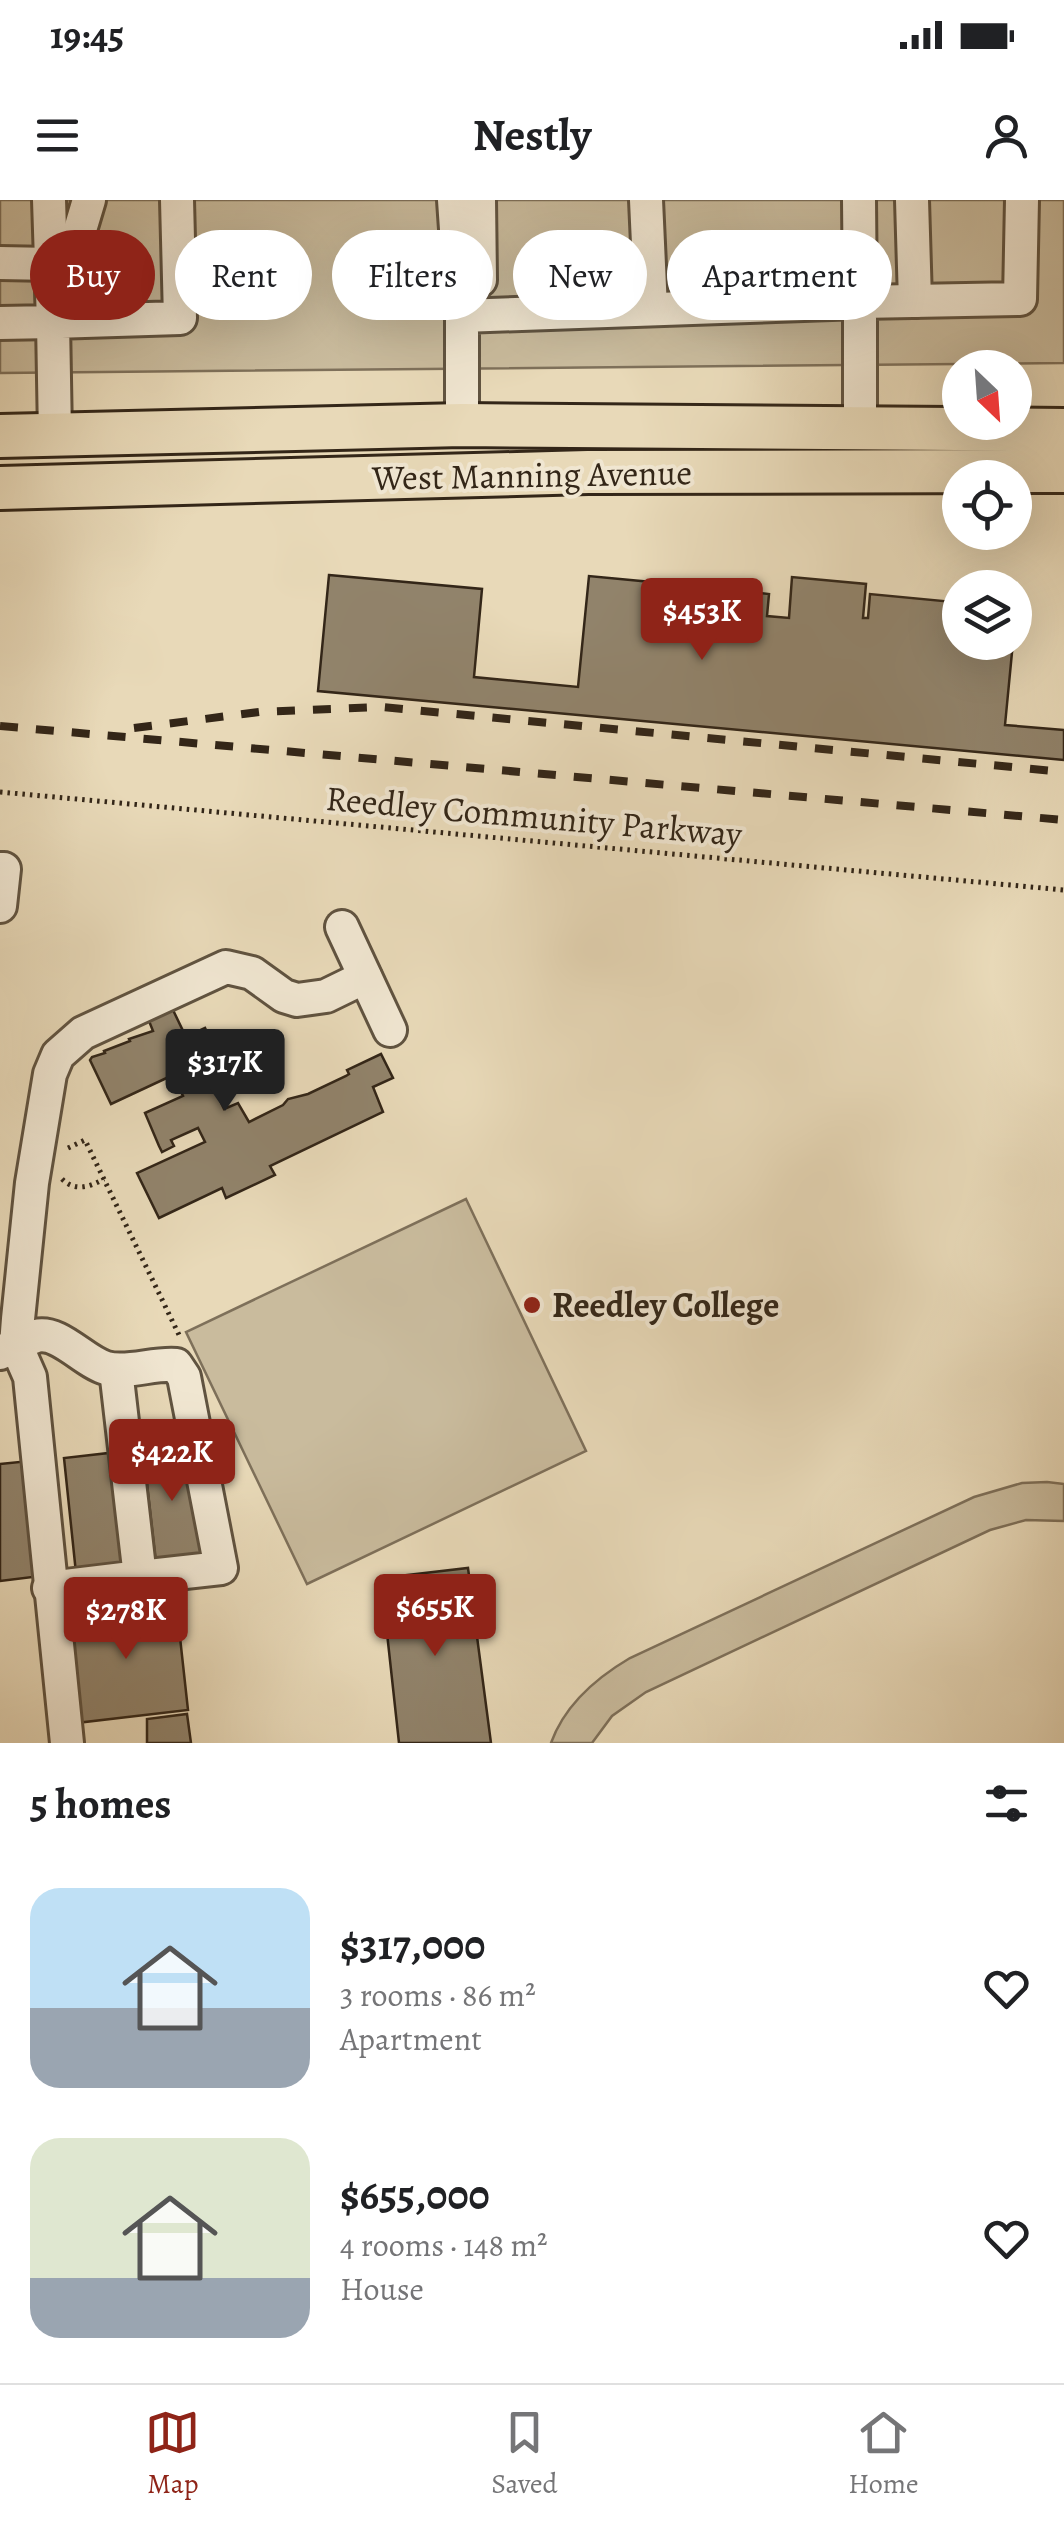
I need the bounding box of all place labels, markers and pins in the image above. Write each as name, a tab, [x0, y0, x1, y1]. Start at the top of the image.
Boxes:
pin: $453K	[632, 578, 772, 663]
pin: $317K	[155, 1029, 295, 1114]
place label: Reedley College	[552, 1281, 779, 1329]
marker: Reedley College	[521, 1294, 543, 1316]
pin: $422K	[102, 1419, 242, 1504]
pin: $655K	[365, 1574, 505, 1659]
pin: $278K	[56, 1577, 196, 1662]

